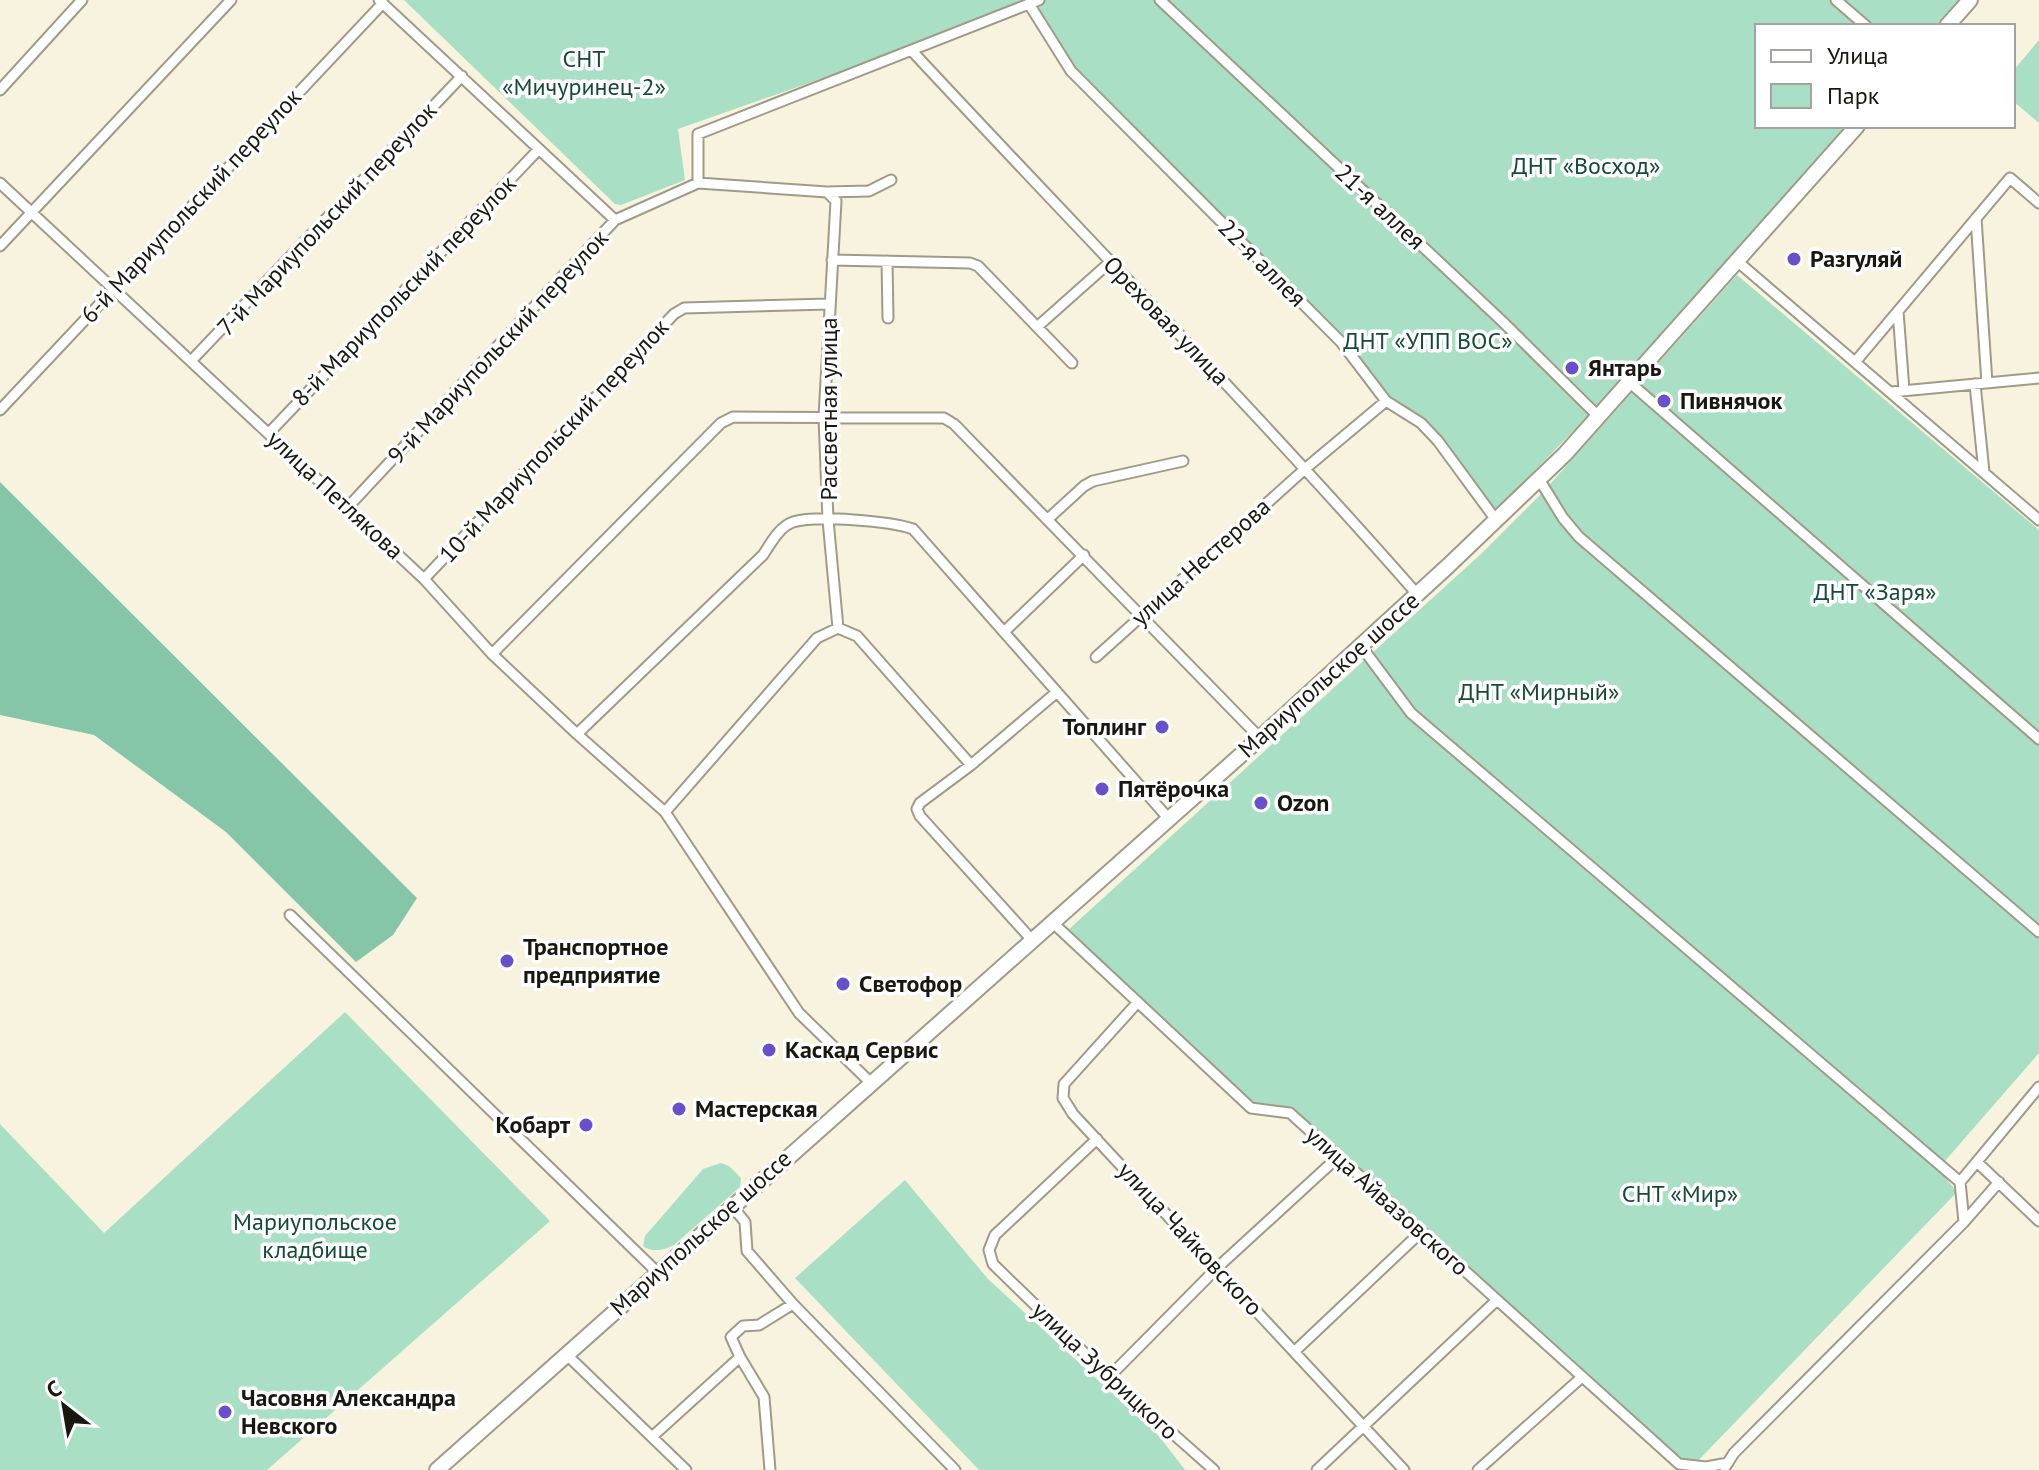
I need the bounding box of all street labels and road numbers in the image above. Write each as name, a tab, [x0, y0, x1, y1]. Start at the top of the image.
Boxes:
street label: 6-й Мариупольский переулок	[74, 81, 308, 330]
street label: 7-й Мариупольский переулок	[210, 95, 443, 342]
street label: 21-я аллея	[1329, 157, 1432, 256]
street label: 8-й Мариупольский переулок	[285, 168, 523, 413]
street label: 22-я аллея	[1212, 212, 1313, 313]
street label: 9-й Мариупольский переулок	[381, 222, 615, 471]
street label: Ореховая улица	[1097, 249, 1236, 392]
street label: 10-й Мариупольский переулок	[432, 312, 675, 569]
street label: Рассветная улица	[813, 317, 844, 501]
street label: улица Петлякова	[260, 423, 410, 566]
street label: улица Нестерова	[1124, 491, 1277, 632]
street label: Мариупольское шоссе	[1232, 585, 1426, 764]
street label: улица Айвазовского	[1299, 1119, 1476, 1282]
street label: Мариупольское шоссе	[604, 1143, 798, 1322]
street label: улица Чайковского	[1111, 1155, 1270, 1322]
street label: улица Зубрицкого	[1026, 1295, 1185, 1446]

